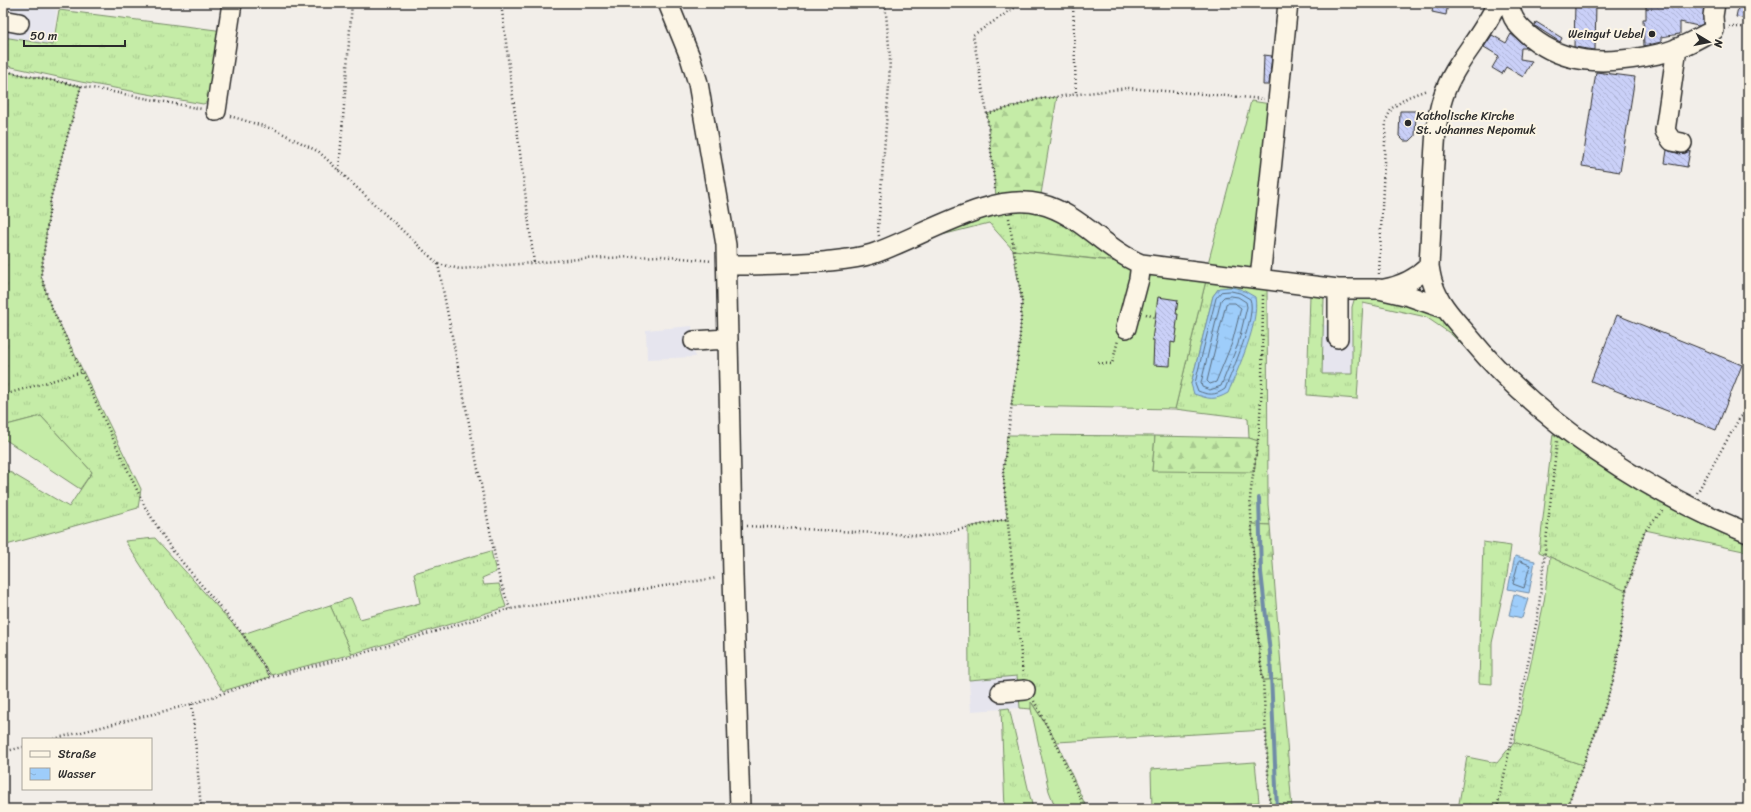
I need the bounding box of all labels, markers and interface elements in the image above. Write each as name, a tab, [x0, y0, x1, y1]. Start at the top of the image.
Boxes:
scale bar	[24, 22, 125, 48]
north arrow	[1689, 22, 1729, 62]
place label: Weingut Uebel	[1568, 23, 1645, 45]
text: 50 m	[30, 25, 57, 47]
marker: Weingut Uebel	[1647, 29, 1657, 39]
text: N	[1708, 37, 1729, 49]
place label: Katholische Kirche St. Johannes Nepomuk	[1416, 105, 1537, 141]
marker: Katholische Kirche St. Johannes Nepomuk	[1403, 118, 1413, 128]
legend	[22, 738, 152, 790]
text: Straße	[58, 743, 96, 765]
text: Wasser	[58, 763, 96, 785]

